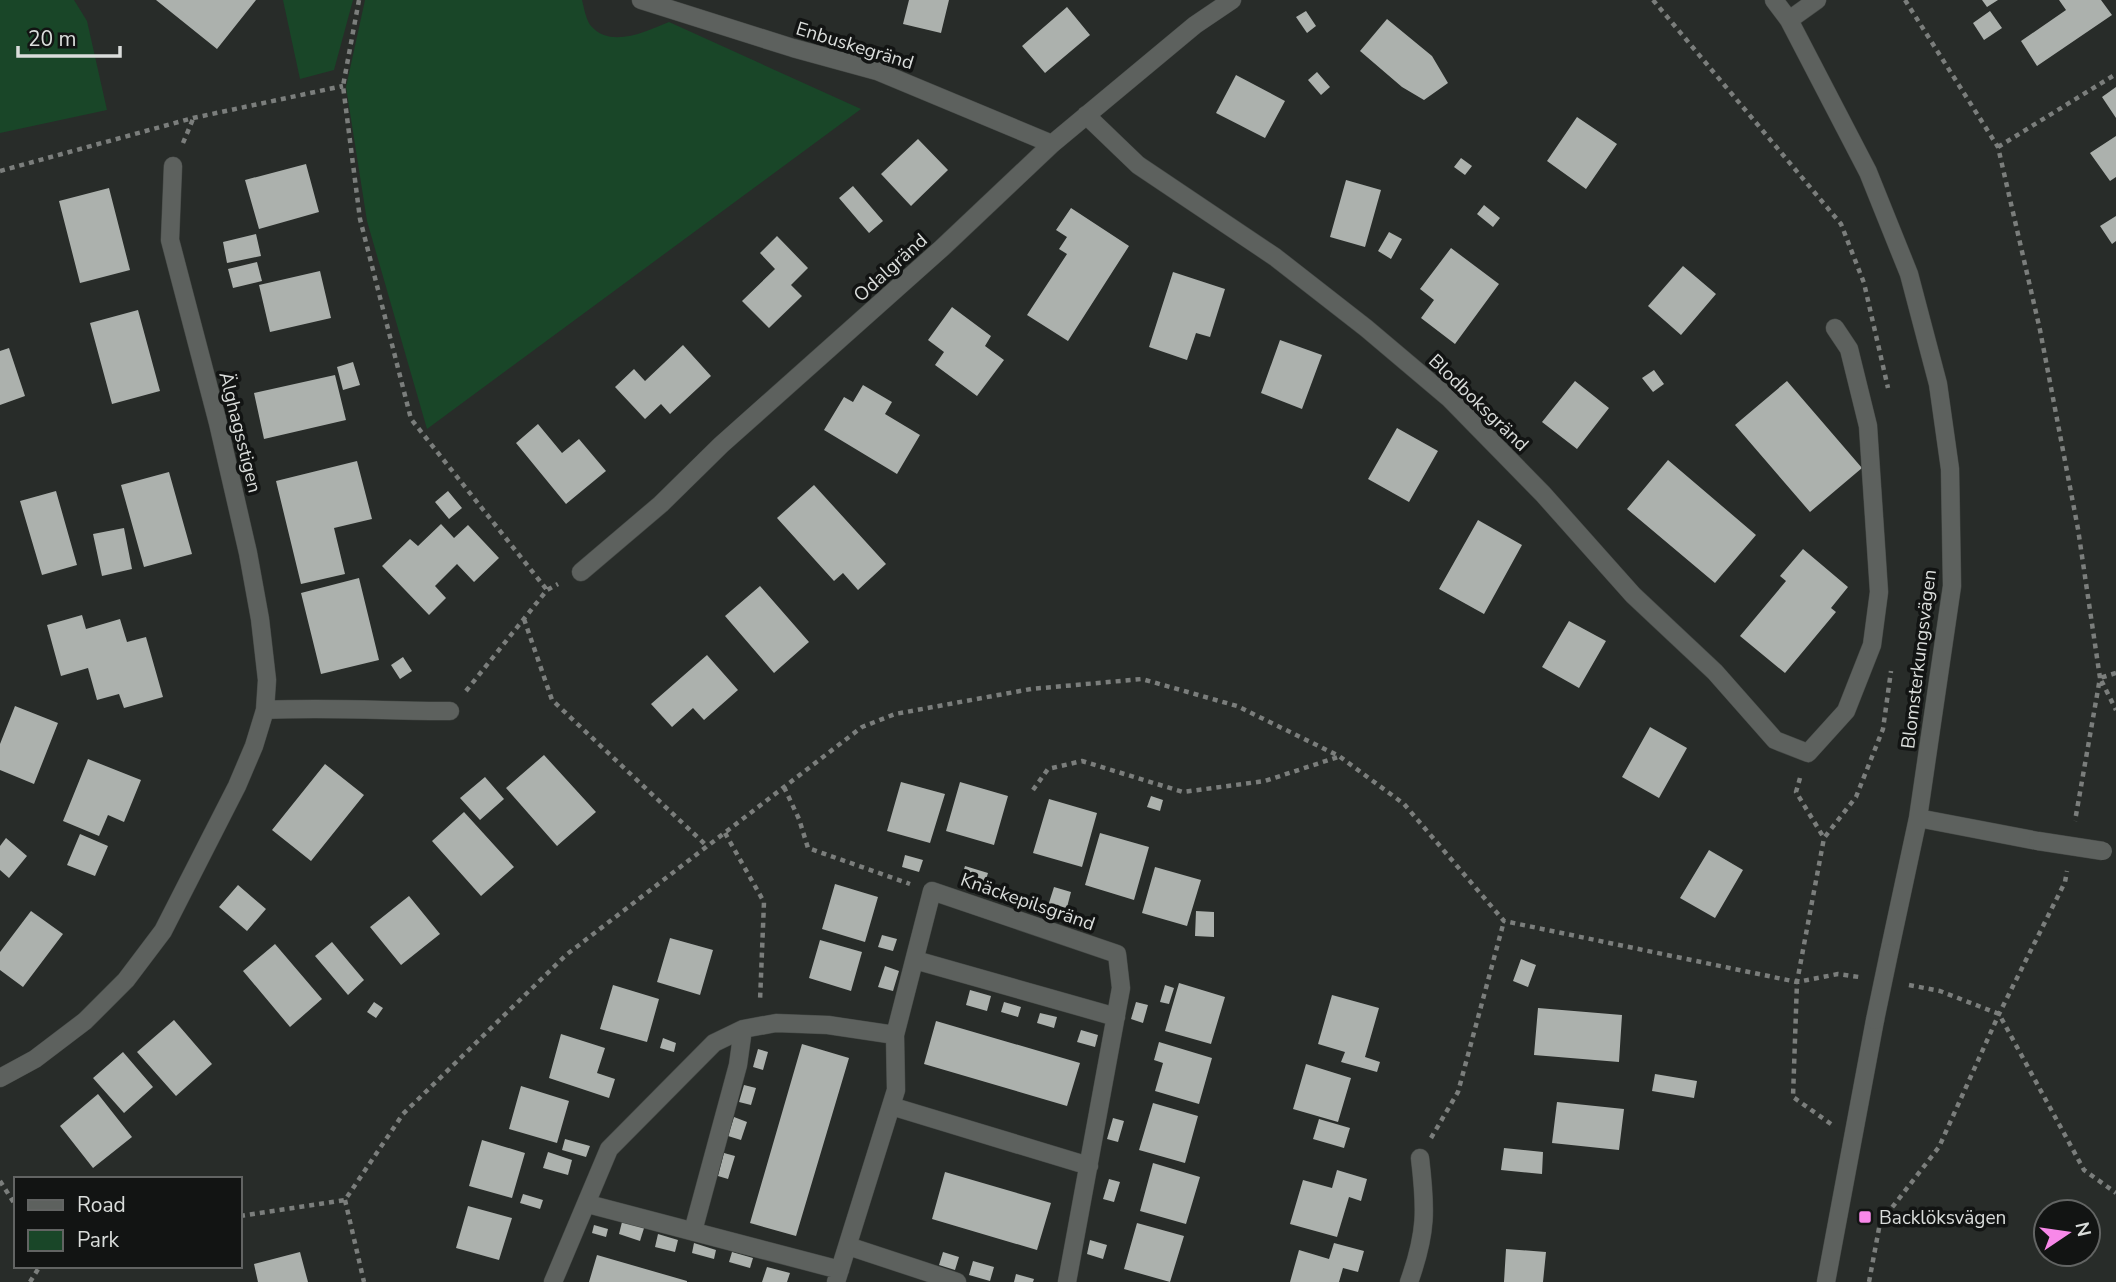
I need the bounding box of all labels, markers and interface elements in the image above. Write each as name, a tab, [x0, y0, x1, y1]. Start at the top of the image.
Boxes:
scale bar	[18, 14, 119, 58]
street label: Enbuskegränd	[793, 16, 917, 76]
text: 20 m	[28, 25, 77, 53]
street label: Odalgränd	[848, 228, 933, 308]
street label: Blodboksgränd	[1423, 348, 1534, 457]
street label: Älghagsstigen	[212, 369, 268, 495]
street label: Blomsterkungsvägen	[1895, 568, 1943, 750]
street label: Knäckepilsgränd	[957, 867, 1098, 937]
legend	[14, 1177, 242, 1268]
text: Road	[77, 1191, 126, 1219]
north arrow	[2032, 1198, 2102, 1268]
place label: Backlöksvägen	[1879, 1205, 2006, 1231]
marker: Backlöksvägen	[1857, 1209, 1873, 1225]
text: N	[2068, 1220, 2097, 1239]
text: Park	[77, 1226, 119, 1254]

